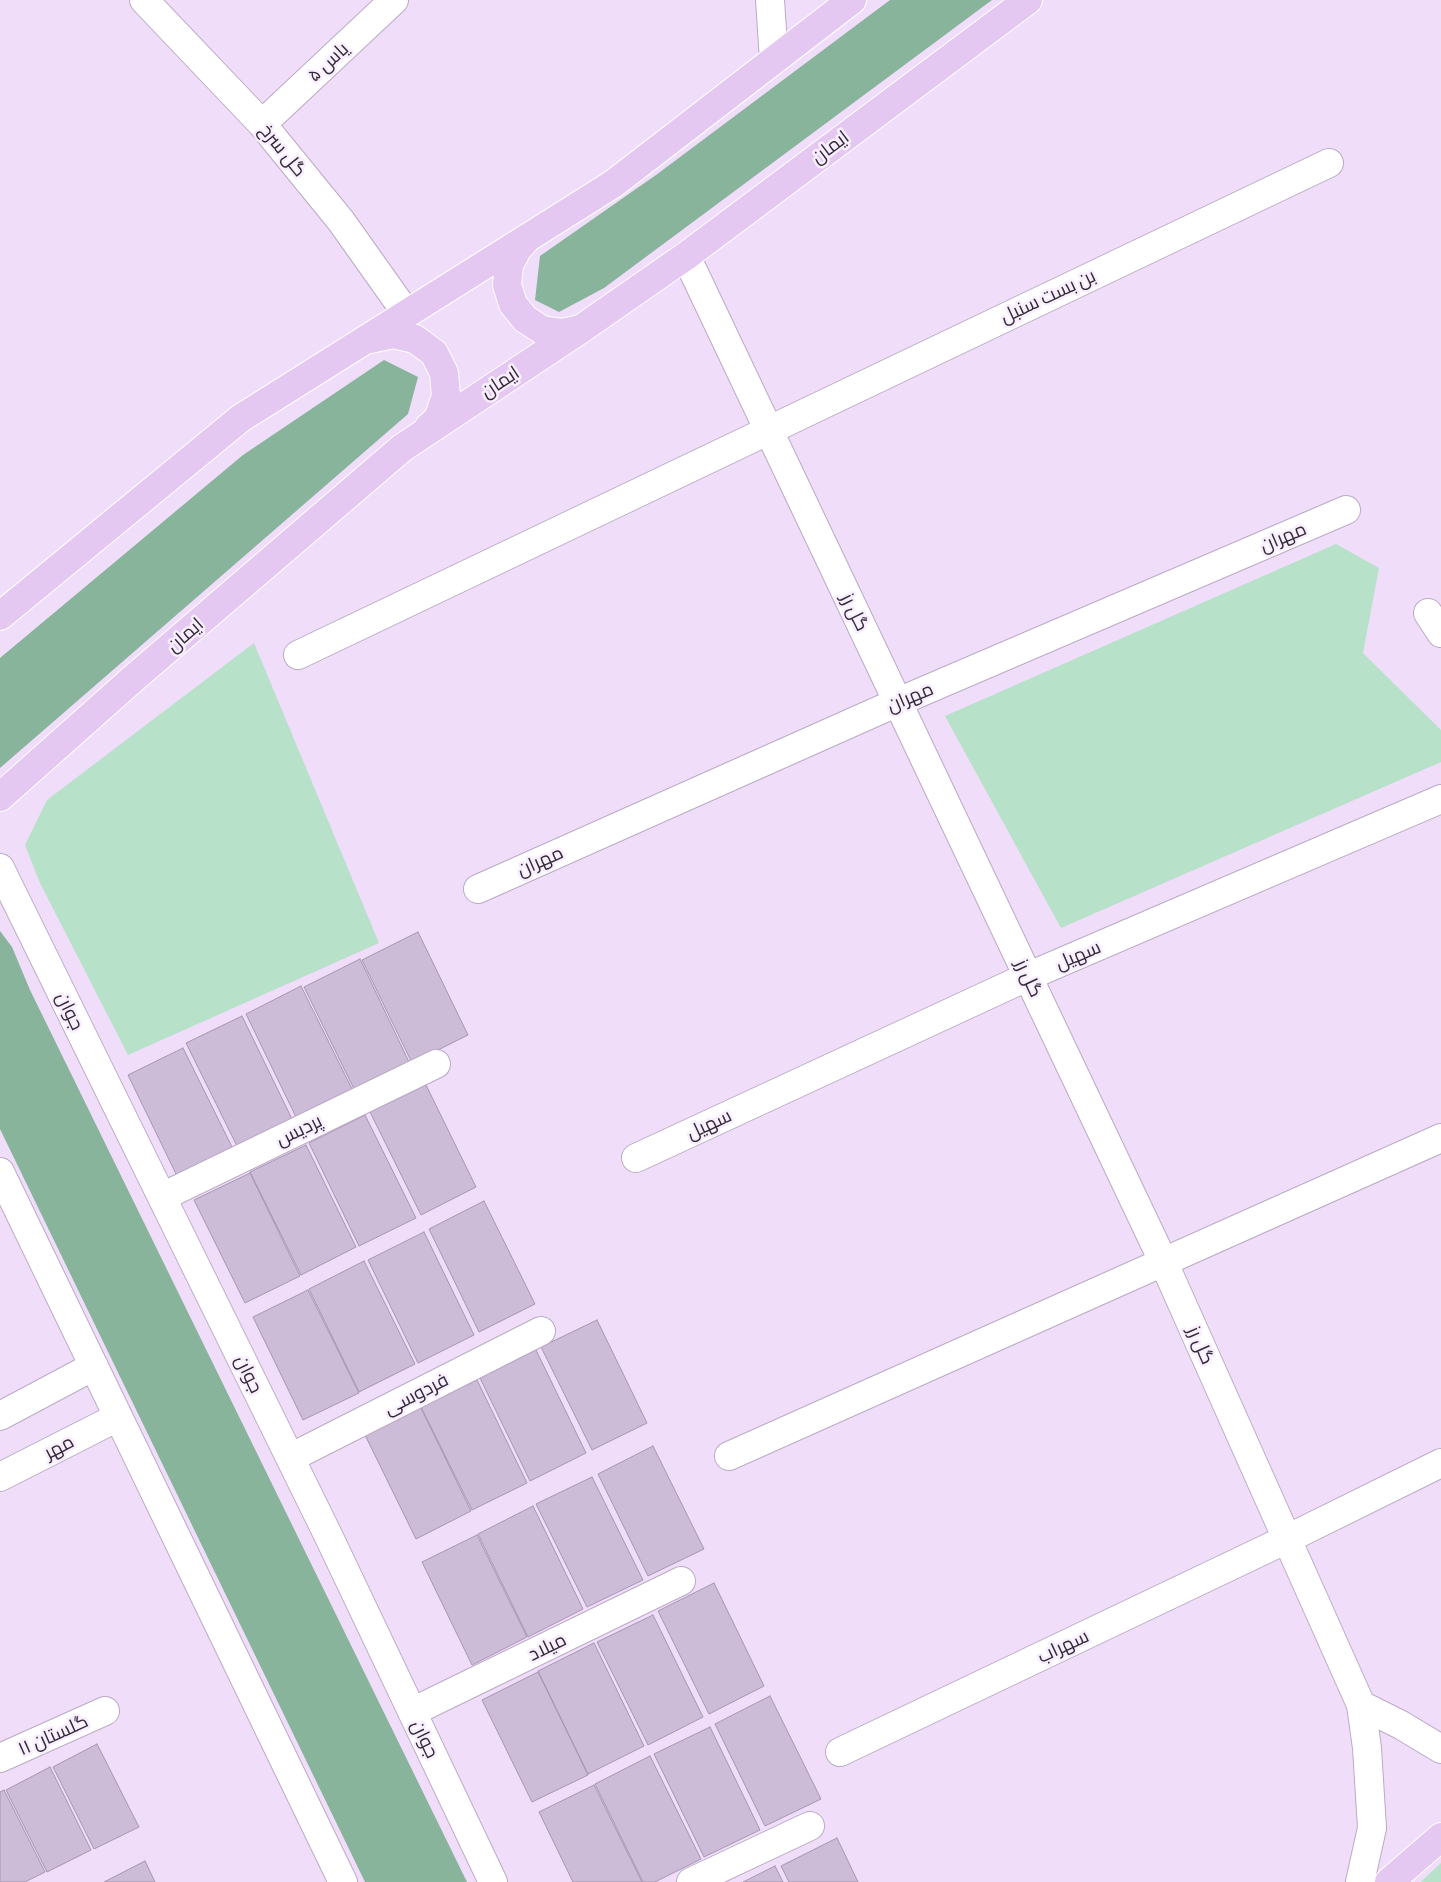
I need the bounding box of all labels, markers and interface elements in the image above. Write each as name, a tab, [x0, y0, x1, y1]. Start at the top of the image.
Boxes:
street label: یاس ۵	[303, 37, 353, 87]
street label: گل سرخ	[255, 119, 311, 181]
street label: ایمان	[807, 125, 853, 169]
street label: بن بست سنبل	[997, 264, 1099, 328]
street label: ایمان	[476, 361, 524, 403]
street label: مهران	[1256, 517, 1310, 557]
street label: گل رز	[836, 589, 874, 635]
street label: ایمان	[162, 613, 208, 657]
street label: مهران	[883, 677, 937, 717]
street label: مهران	[513, 841, 567, 881]
street label: سهیل	[1052, 935, 1104, 975]
street label: گل رز	[1010, 955, 1048, 1001]
street label: جوان	[51, 988, 89, 1034]
street label: سهیل	[683, 1104, 735, 1144]
street label: پردیس	[272, 1109, 326, 1151]
street label: گل رز	[1183, 1322, 1219, 1368]
street label: جوان	[230, 1351, 268, 1397]
street label: فردوسی	[380, 1368, 452, 1420]
street label: مهر	[40, 1430, 78, 1464]
street label: سهراب	[1034, 1624, 1092, 1668]
street label: میلاد	[524, 1628, 570, 1666]
street label: گلستان ۱۱	[14, 1709, 92, 1761]
street label: جوان	[406, 1716, 444, 1762]

